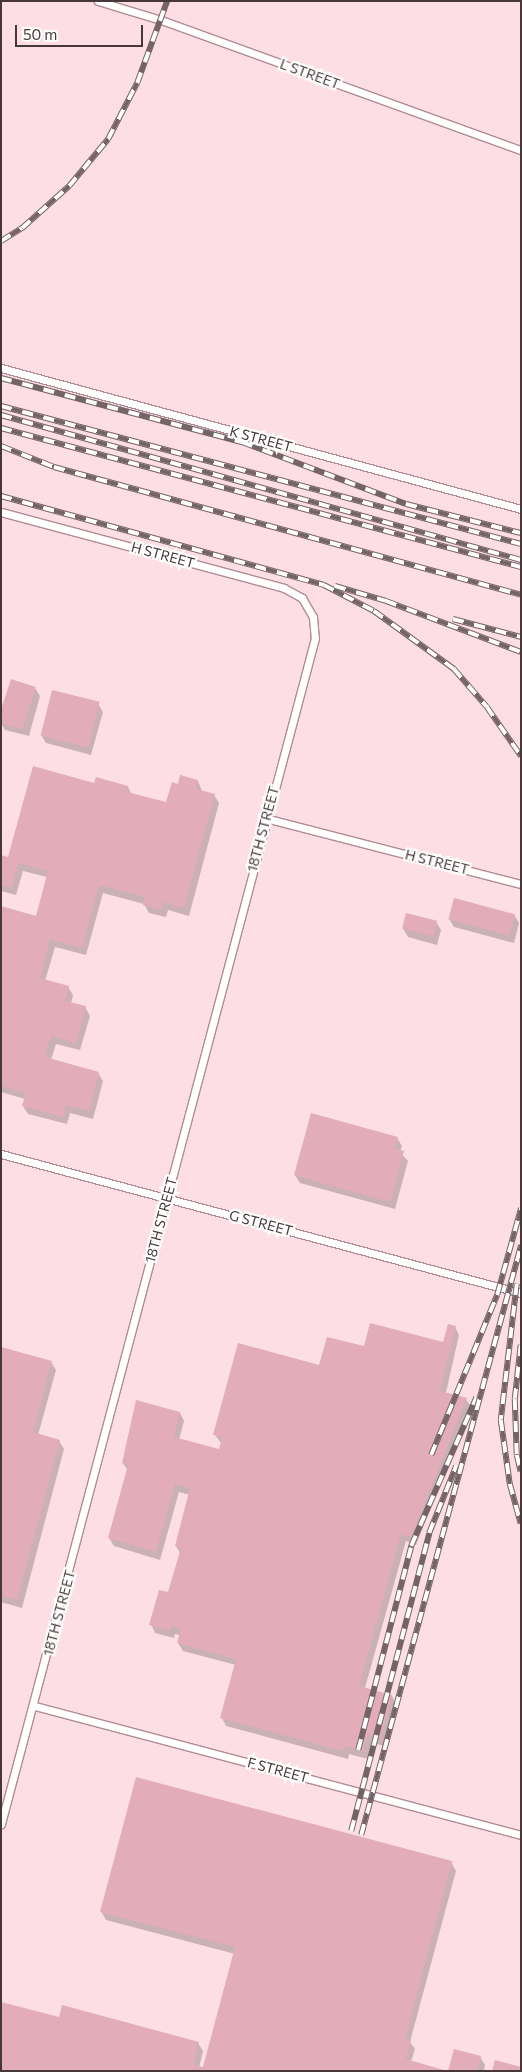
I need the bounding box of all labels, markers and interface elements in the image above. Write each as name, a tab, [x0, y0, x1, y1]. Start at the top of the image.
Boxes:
scale bar	[18, 15, 145, 47]
text: 50 m	[23, 25, 57, 43]
street label: L STREET	[278, 55, 342, 93]
street label: K STREET	[228, 423, 294, 455]
street label: H STREET	[129, 538, 197, 572]
street label: 18TH STREET	[243, 784, 283, 874]
street label: H STREET	[403, 846, 471, 878]
street label: 18TH STREET	[141, 1175, 181, 1265]
street label: G STREET	[227, 1206, 295, 1240]
street label: 18TH STREET	[39, 1568, 79, 1658]
street label: F STREET	[246, 1754, 310, 1786]

